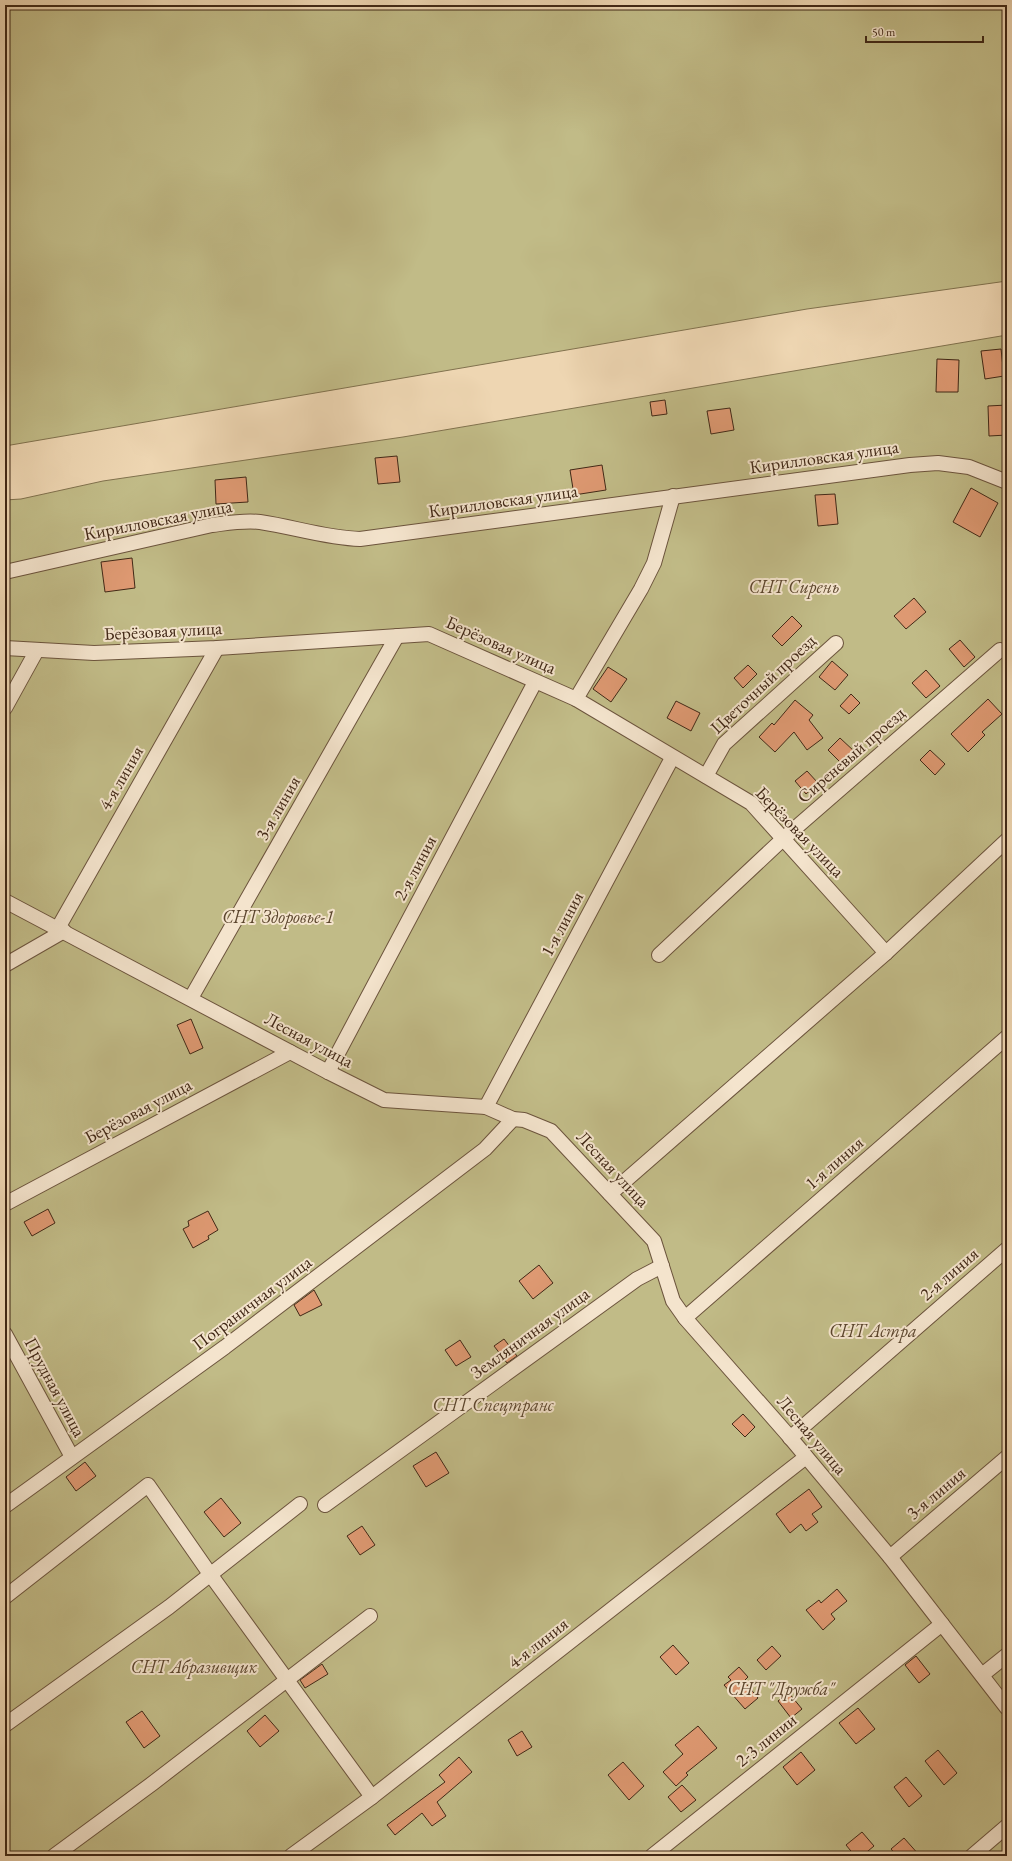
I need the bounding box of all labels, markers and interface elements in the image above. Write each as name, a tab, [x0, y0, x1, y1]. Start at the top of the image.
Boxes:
scale bar	[866, 18, 983, 44]
text: 50 m	[872, 24, 896, 40]
street label: Кирилловская улица	[748, 435, 901, 478]
street label: Кирилловская улица	[427, 479, 580, 522]
street label: Кирилловская улица	[82, 494, 235, 545]
park label: СНТ Сирень	[749, 575, 839, 599]
street label: Берёзовая улица	[443, 610, 561, 679]
street label: Берёзовая улица	[103, 616, 223, 645]
street label: Цветочный проезд	[705, 629, 820, 738]
street label: Сиреневый проезд	[792, 701, 910, 808]
street label: 4-я линия	[93, 742, 148, 814]
street label: 3-я линия	[250, 772, 305, 844]
street label: Берёзовая улица	[751, 781, 850, 883]
street label: 2-я линия	[388, 831, 441, 904]
street label: 1-я линия	[535, 887, 588, 960]
park label: СНТ Здоровье-1	[222, 905, 334, 929]
street label: Лесная улица	[261, 1007, 358, 1073]
street label: Берёзовая улица	[80, 1072, 196, 1148]
street label: Лесная улица	[572, 1125, 655, 1213]
street label: 1-я линия	[800, 1131, 868, 1194]
street label: 2-я линия	[915, 1242, 983, 1305]
street label: Пограничная улица	[187, 1250, 317, 1355]
street label: Земляничная улица	[466, 1281, 594, 1383]
park label: СНТ Астра	[829, 1319, 917, 1343]
street label: Прудная улица	[20, 1333, 92, 1441]
street label: Лесная улица	[772, 1390, 853, 1480]
park label: СНТ Спецтранс	[433, 1393, 554, 1417]
street label: 3-я линия	[901, 1461, 970, 1524]
street label: 4-я линия	[503, 1612, 572, 1673]
park label: СНТ Абразивщик	[131, 1655, 258, 1679]
park label: СНТ "Дружба"	[728, 1677, 836, 1701]
street label: 2-3 линии	[730, 1708, 801, 1771]

